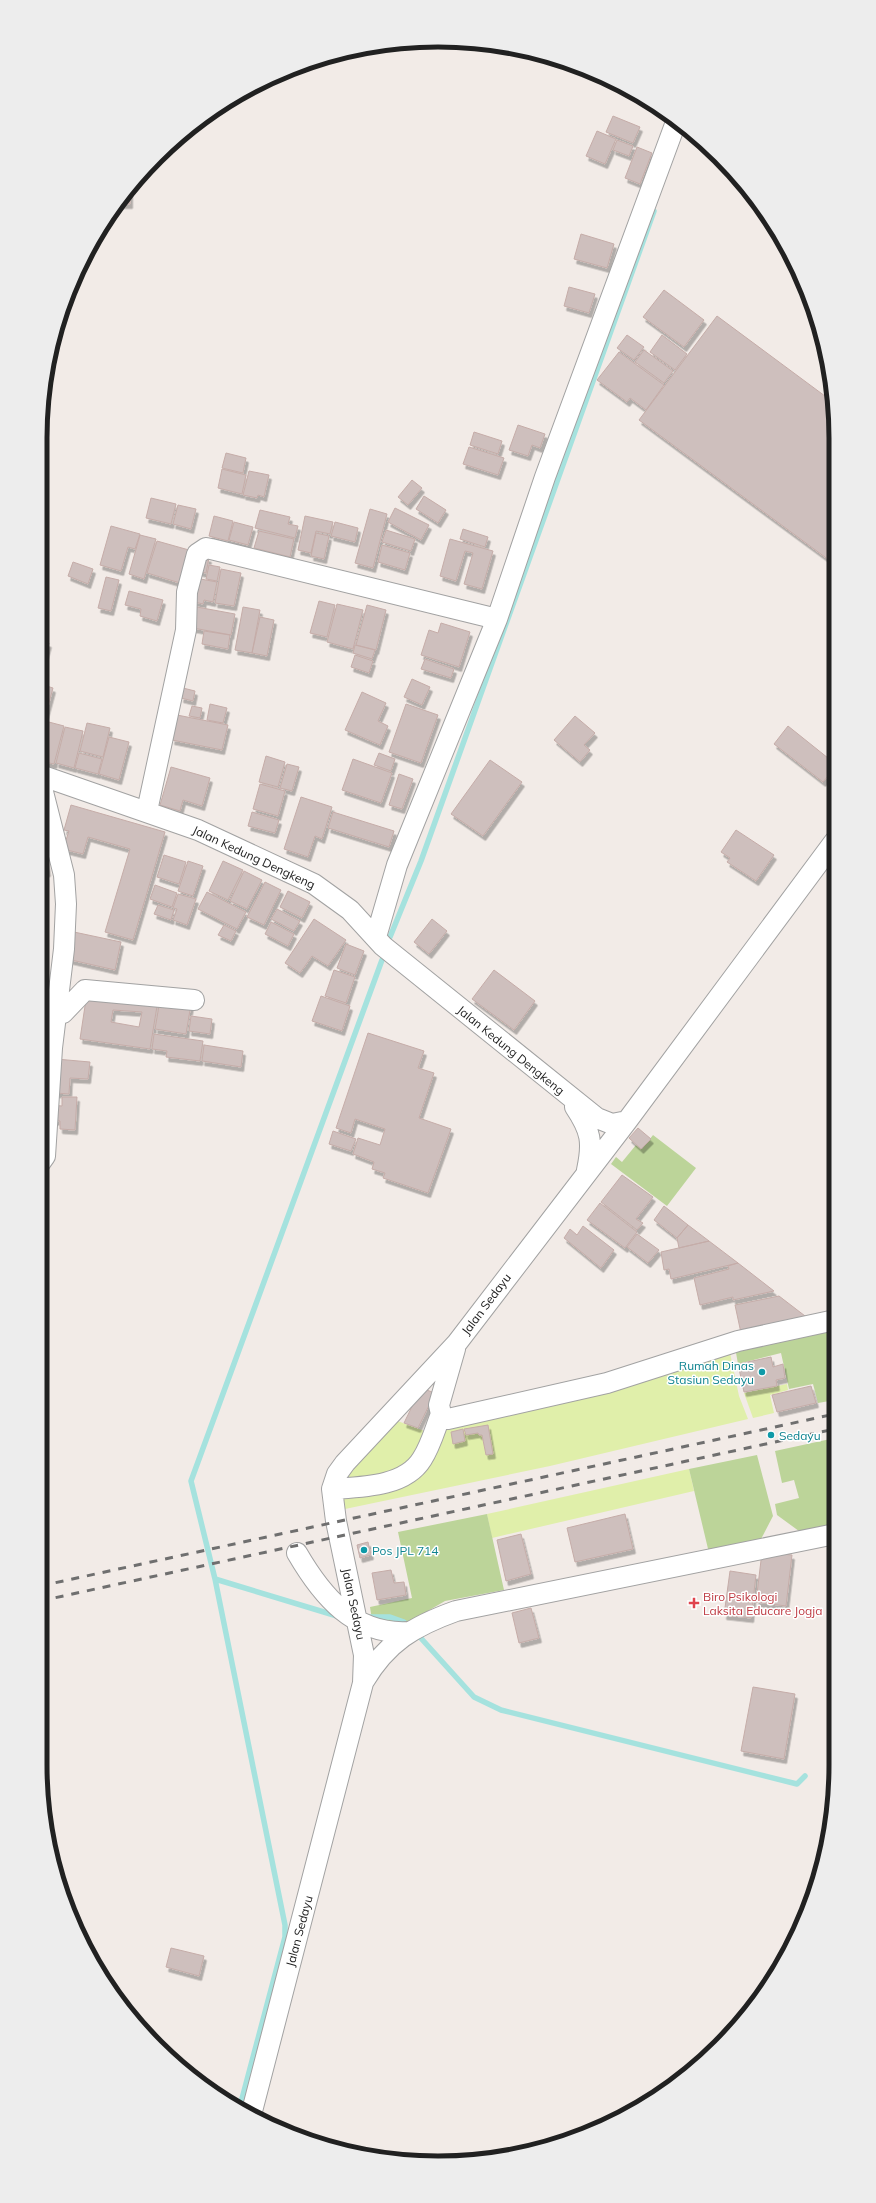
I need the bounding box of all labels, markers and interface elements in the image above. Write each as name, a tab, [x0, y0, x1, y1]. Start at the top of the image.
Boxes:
street label: Jalan Kedung Dengkeng	[190, 822, 318, 892]
street label: Jalan Kedung Dengkeng	[454, 1002, 568, 1098]
street label: Jalan Sedayu	[458, 1270, 514, 1338]
place label: Rumah Dinas Stasiun Sedayu	[668, 1358, 754, 1387]
marker: Rumah Dinas Stasiun Sedayu	[757, 1367, 767, 1377]
place label: Sedayu	[779, 1428, 821, 1443]
marker: Sedayu	[766, 1430, 776, 1440]
place label: Pos JPL 714	[372, 1543, 439, 1558]
marker: Pos JPL 714	[359, 1545, 369, 1555]
street label: Jalan Sedayu	[339, 1567, 369, 1641]
place label: Biro Psikologi Laksita Educare Jogja	[703, 1589, 822, 1618]
marker: Biro Psikologi Laksita Educare Jogja	[688, 1597, 700, 1609]
street label: Jalan Sedayu	[282, 1894, 316, 1968]

